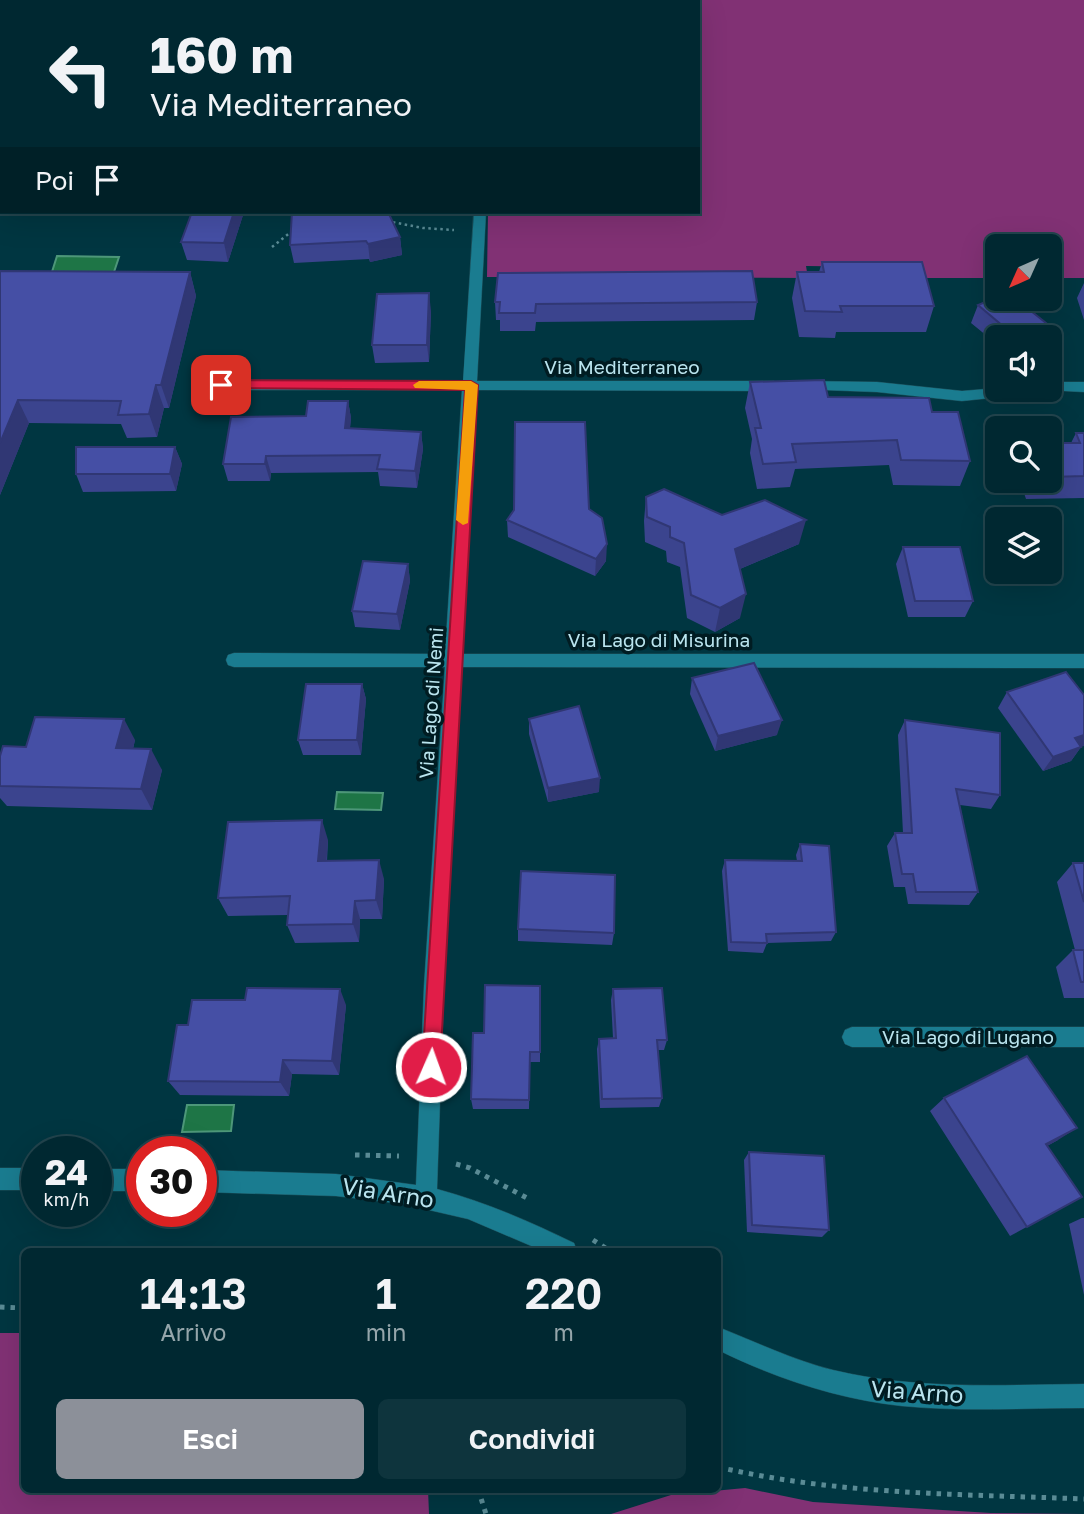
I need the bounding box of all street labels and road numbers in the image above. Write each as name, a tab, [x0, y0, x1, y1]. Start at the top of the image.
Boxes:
street label: Via Mediterraneo	[544, 355, 700, 378]
street label: Via Lago di Nemi	[414, 626, 447, 779]
street label: Via Lago di Misurina	[568, 628, 750, 651]
street label: Via Lago di Lugano	[882, 1025, 1054, 1048]
street label: Via Arno	[340, 1171, 436, 1213]
street label: Via Arno	[870, 1374, 964, 1408]

